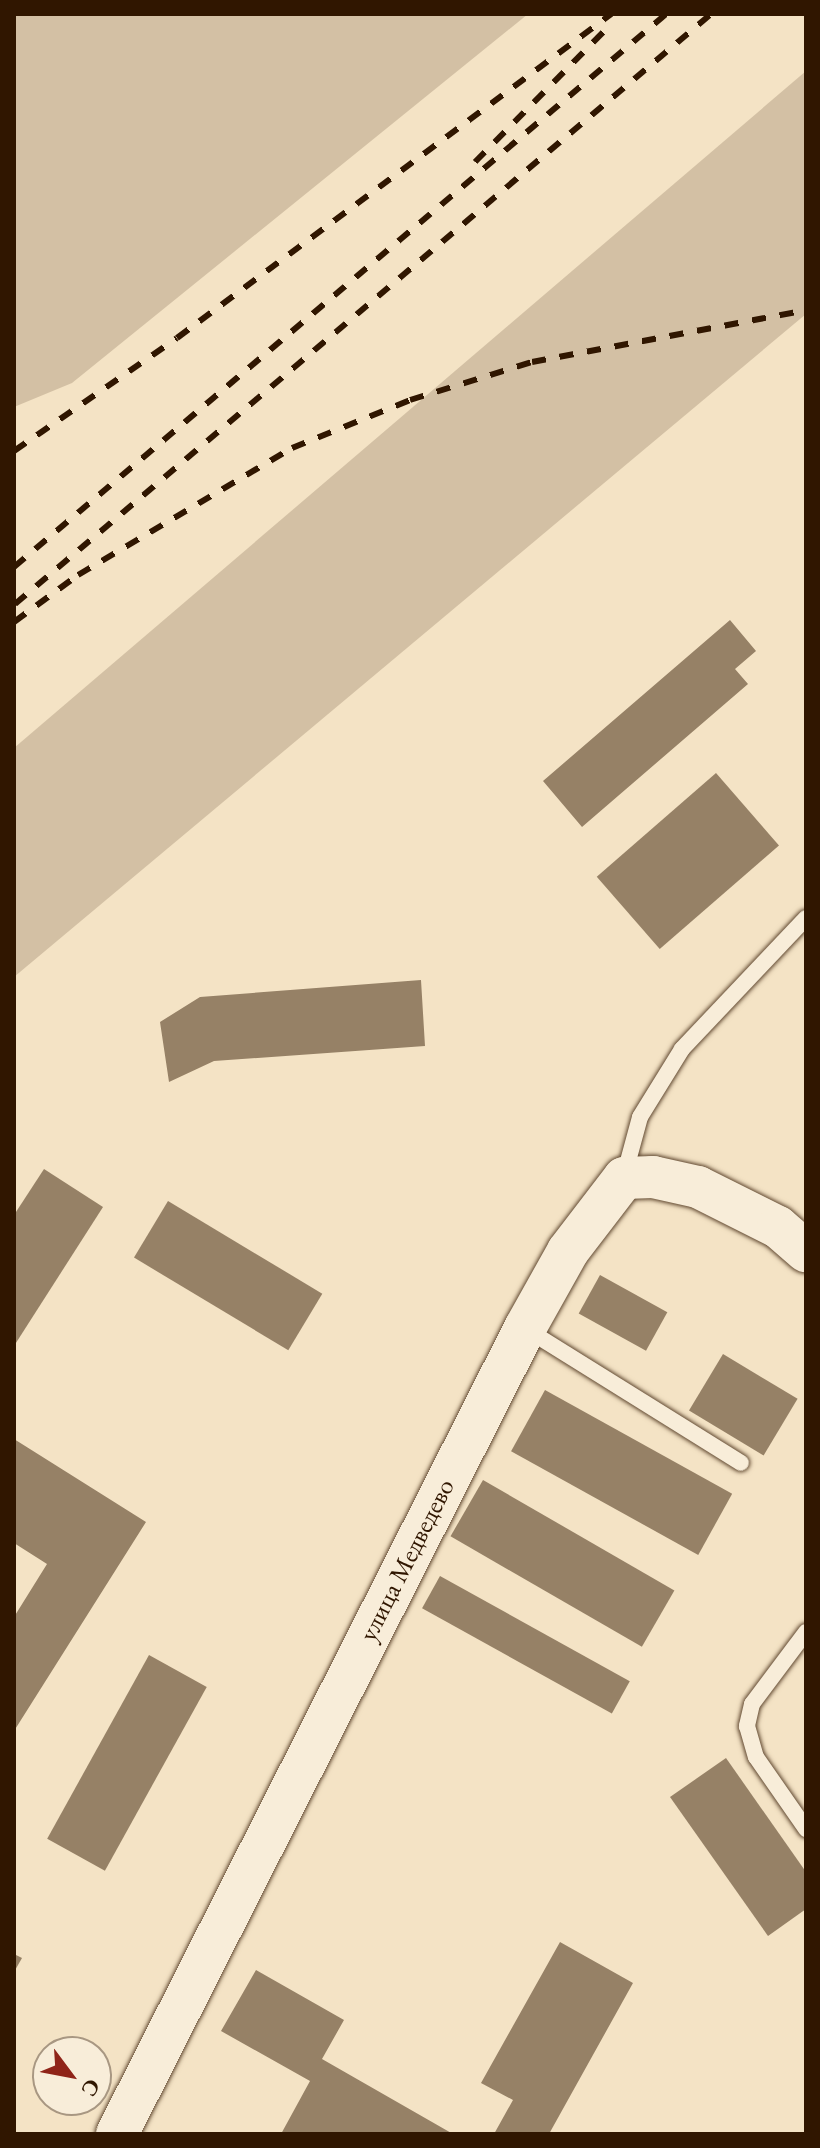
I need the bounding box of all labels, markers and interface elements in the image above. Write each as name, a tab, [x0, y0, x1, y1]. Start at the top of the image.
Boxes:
street label: улица Медведево	[353, 1474, 461, 1646]
north arrow	[32, 2036, 112, 2116]
text: С	[75, 2074, 108, 2102]

